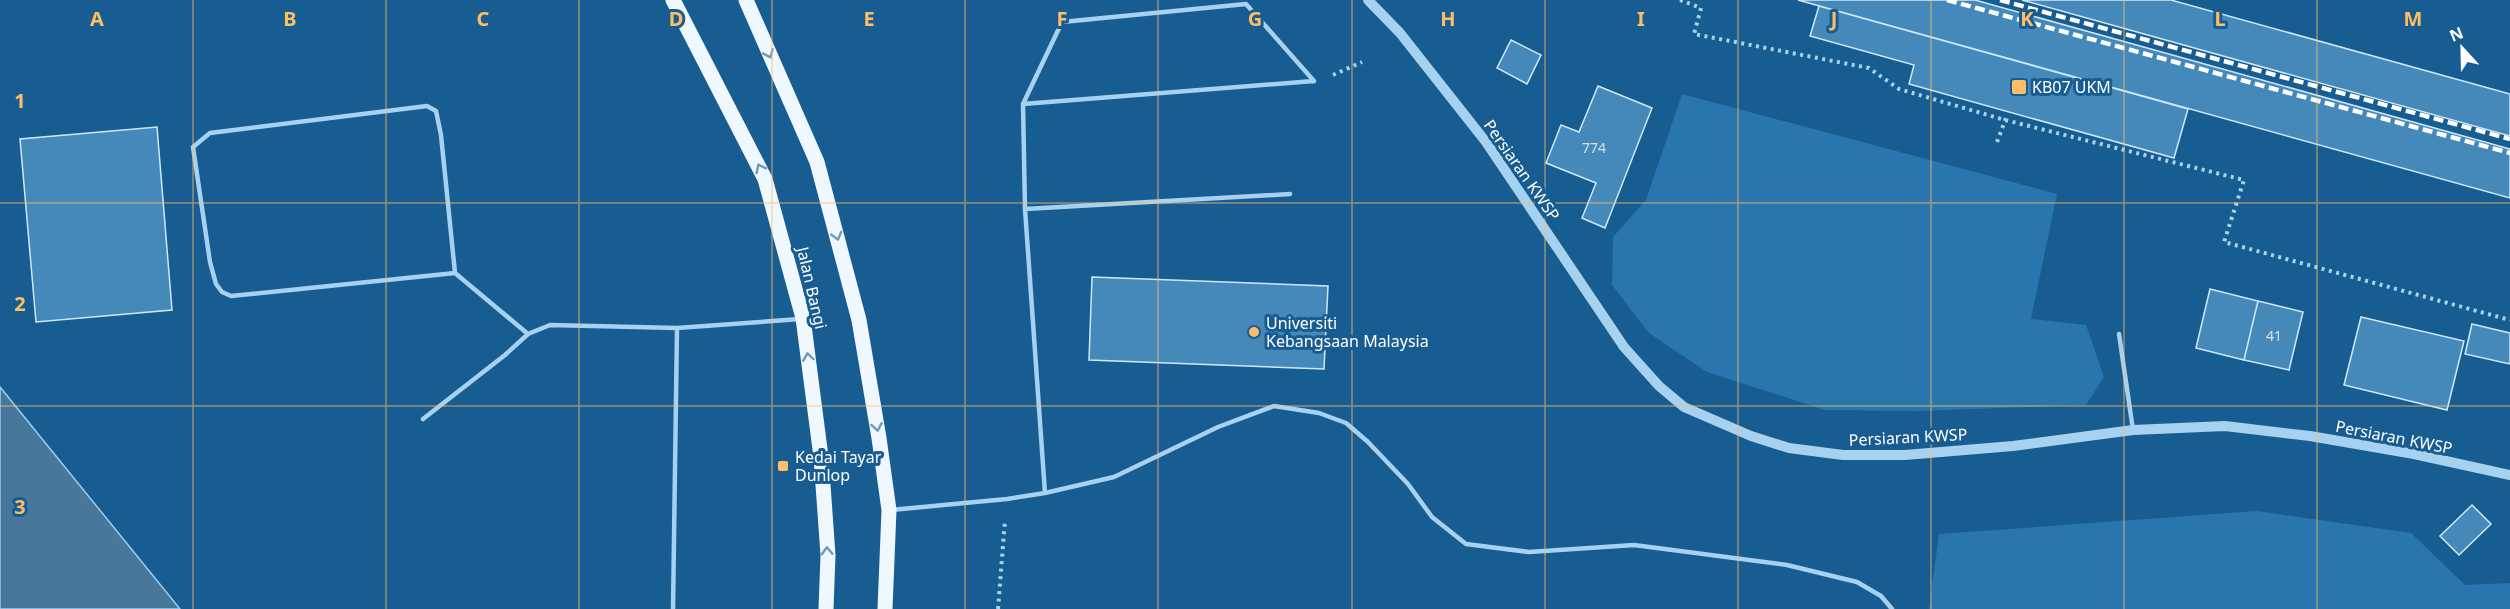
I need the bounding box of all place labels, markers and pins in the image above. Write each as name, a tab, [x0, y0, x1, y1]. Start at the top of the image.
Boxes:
place label: KB07 UKM	[2032, 76, 2111, 98]
marker: KB07 UKM	[2010, 78, 2028, 96]
place label: Universiti Kebangsaan Malaysia	[1266, 312, 1429, 352]
marker: Universiti Kebangsaan Malaysia	[1247, 325, 1261, 339]
place label: Kedai Tayar Dunlop	[795, 446, 882, 486]
marker: Kedai Tayar Dunlop	[776, 459, 790, 473]

